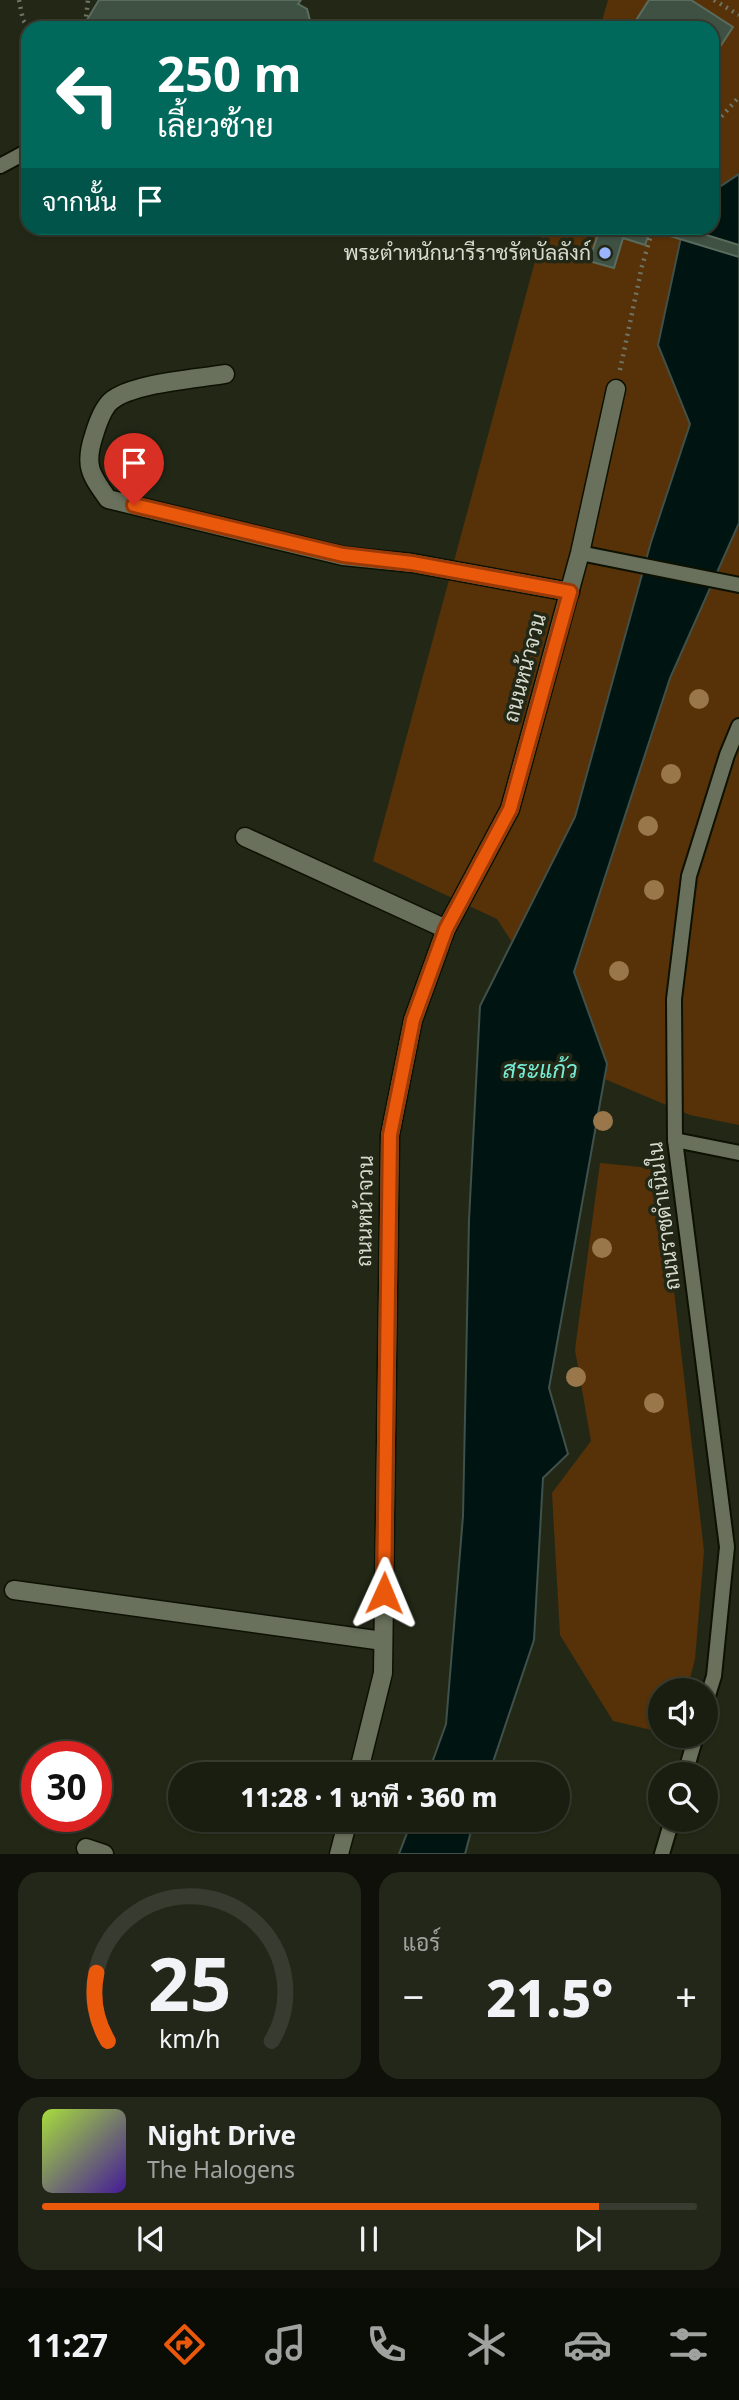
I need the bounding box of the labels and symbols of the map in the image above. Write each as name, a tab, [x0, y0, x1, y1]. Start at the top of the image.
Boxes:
place label: พระตำหนักนารีราชรัตบัลลังก์	[343, 238, 591, 266]
marker: พระตำหนักนารีราชรัตบัลลังก์	[597, 245, 613, 261]
pin	[104, 433, 164, 505]
street label: ถนนหน้าจวน	[496, 610, 552, 725]
water label: สระแก้ว	[502, 1053, 578, 1085]
street label: ถนนราชดำเนินใน	[640, 1140, 686, 1292]
street label: ถนนหน้าจวน	[349, 1155, 379, 1267]
position arrow	[347, 1556, 421, 1630]
speed limit sign: 30	[21, 1741, 112, 1832]

